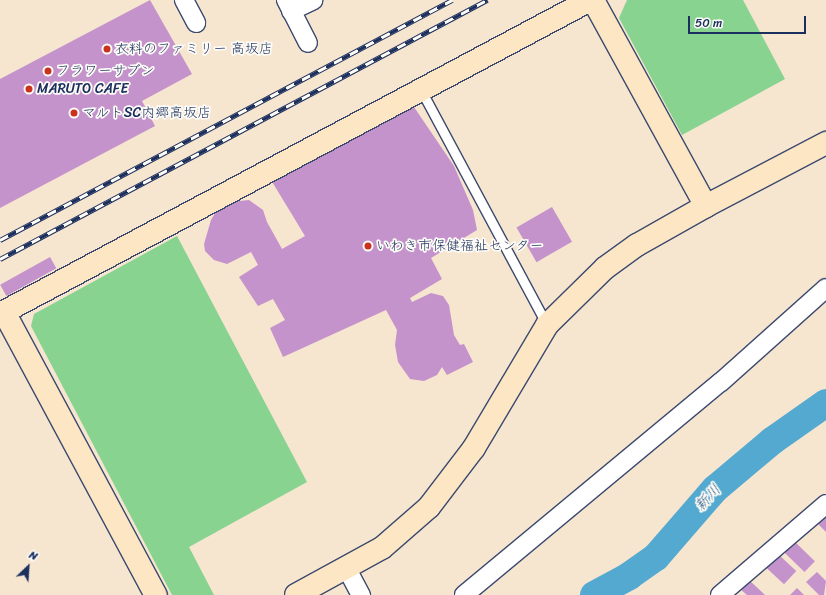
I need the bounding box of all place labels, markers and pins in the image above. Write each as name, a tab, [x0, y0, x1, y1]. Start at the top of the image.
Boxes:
place label: 衣料のファミリー 高坂店	[115, 41, 273, 57]
marker: 衣料のファミリー 高坂店	[102, 44, 112, 54]
place label: フラワーサブン	[56, 63, 154, 79]
marker: フラワーサブン	[43, 66, 53, 76]
place label: MARUTO CAFE	[37, 81, 128, 97]
marker: MARUTO CAFE	[24, 84, 34, 94]
place label: マルトSC内郷高坂店	[82, 105, 212, 121]
marker: マルトSC内郷高坂店	[69, 108, 79, 118]
place label: いわき市保健福祉センター	[376, 238, 544, 254]
marker: いわき市保健福祉センター	[363, 241, 373, 251]

